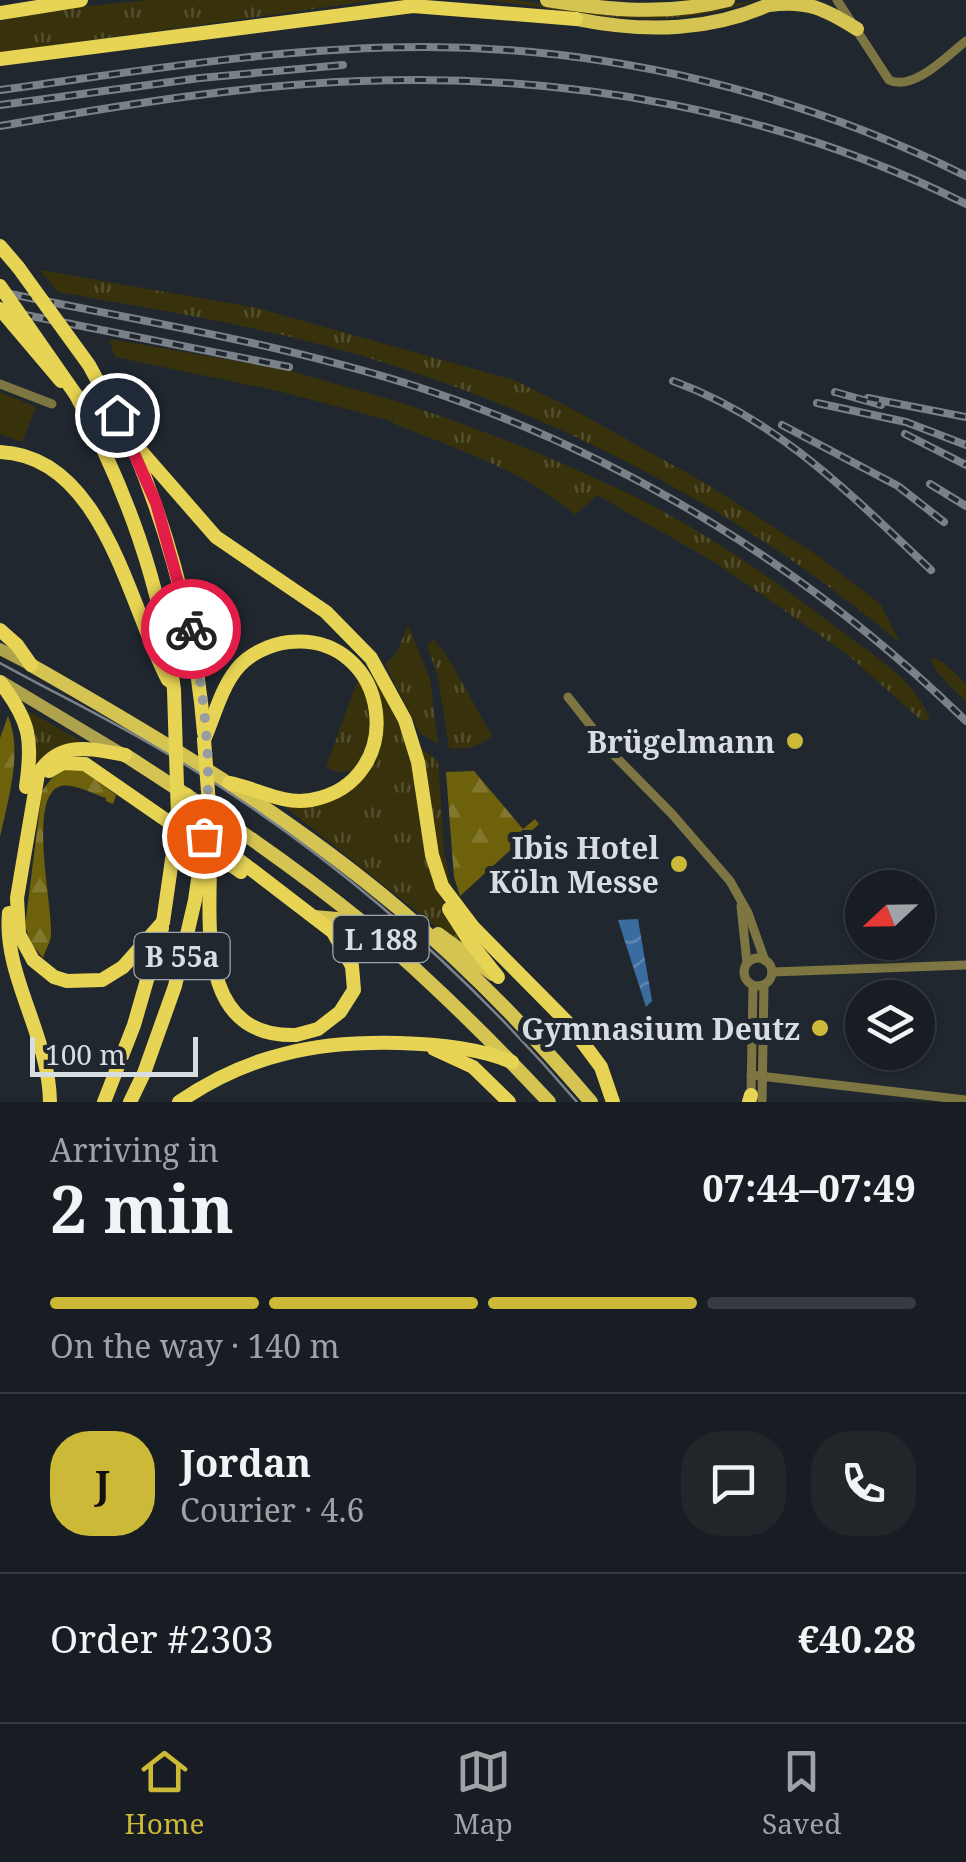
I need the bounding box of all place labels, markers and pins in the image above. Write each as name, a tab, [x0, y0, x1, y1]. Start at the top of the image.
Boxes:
pin	[75, 373, 160, 458]
place label: Brügelmann	[587, 721, 775, 762]
marker: Brügelmann	[784, 730, 806, 752]
pin	[162, 794, 247, 879]
place label: Ibis Hotel Köln Messe	[489, 827, 659, 902]
marker: Ibis Hotel Köln Messe	[668, 853, 690, 875]
place label: Gymnasium Deutz	[521, 1008, 800, 1049]
marker: Gymnasium Deutz	[809, 1017, 831, 1039]

